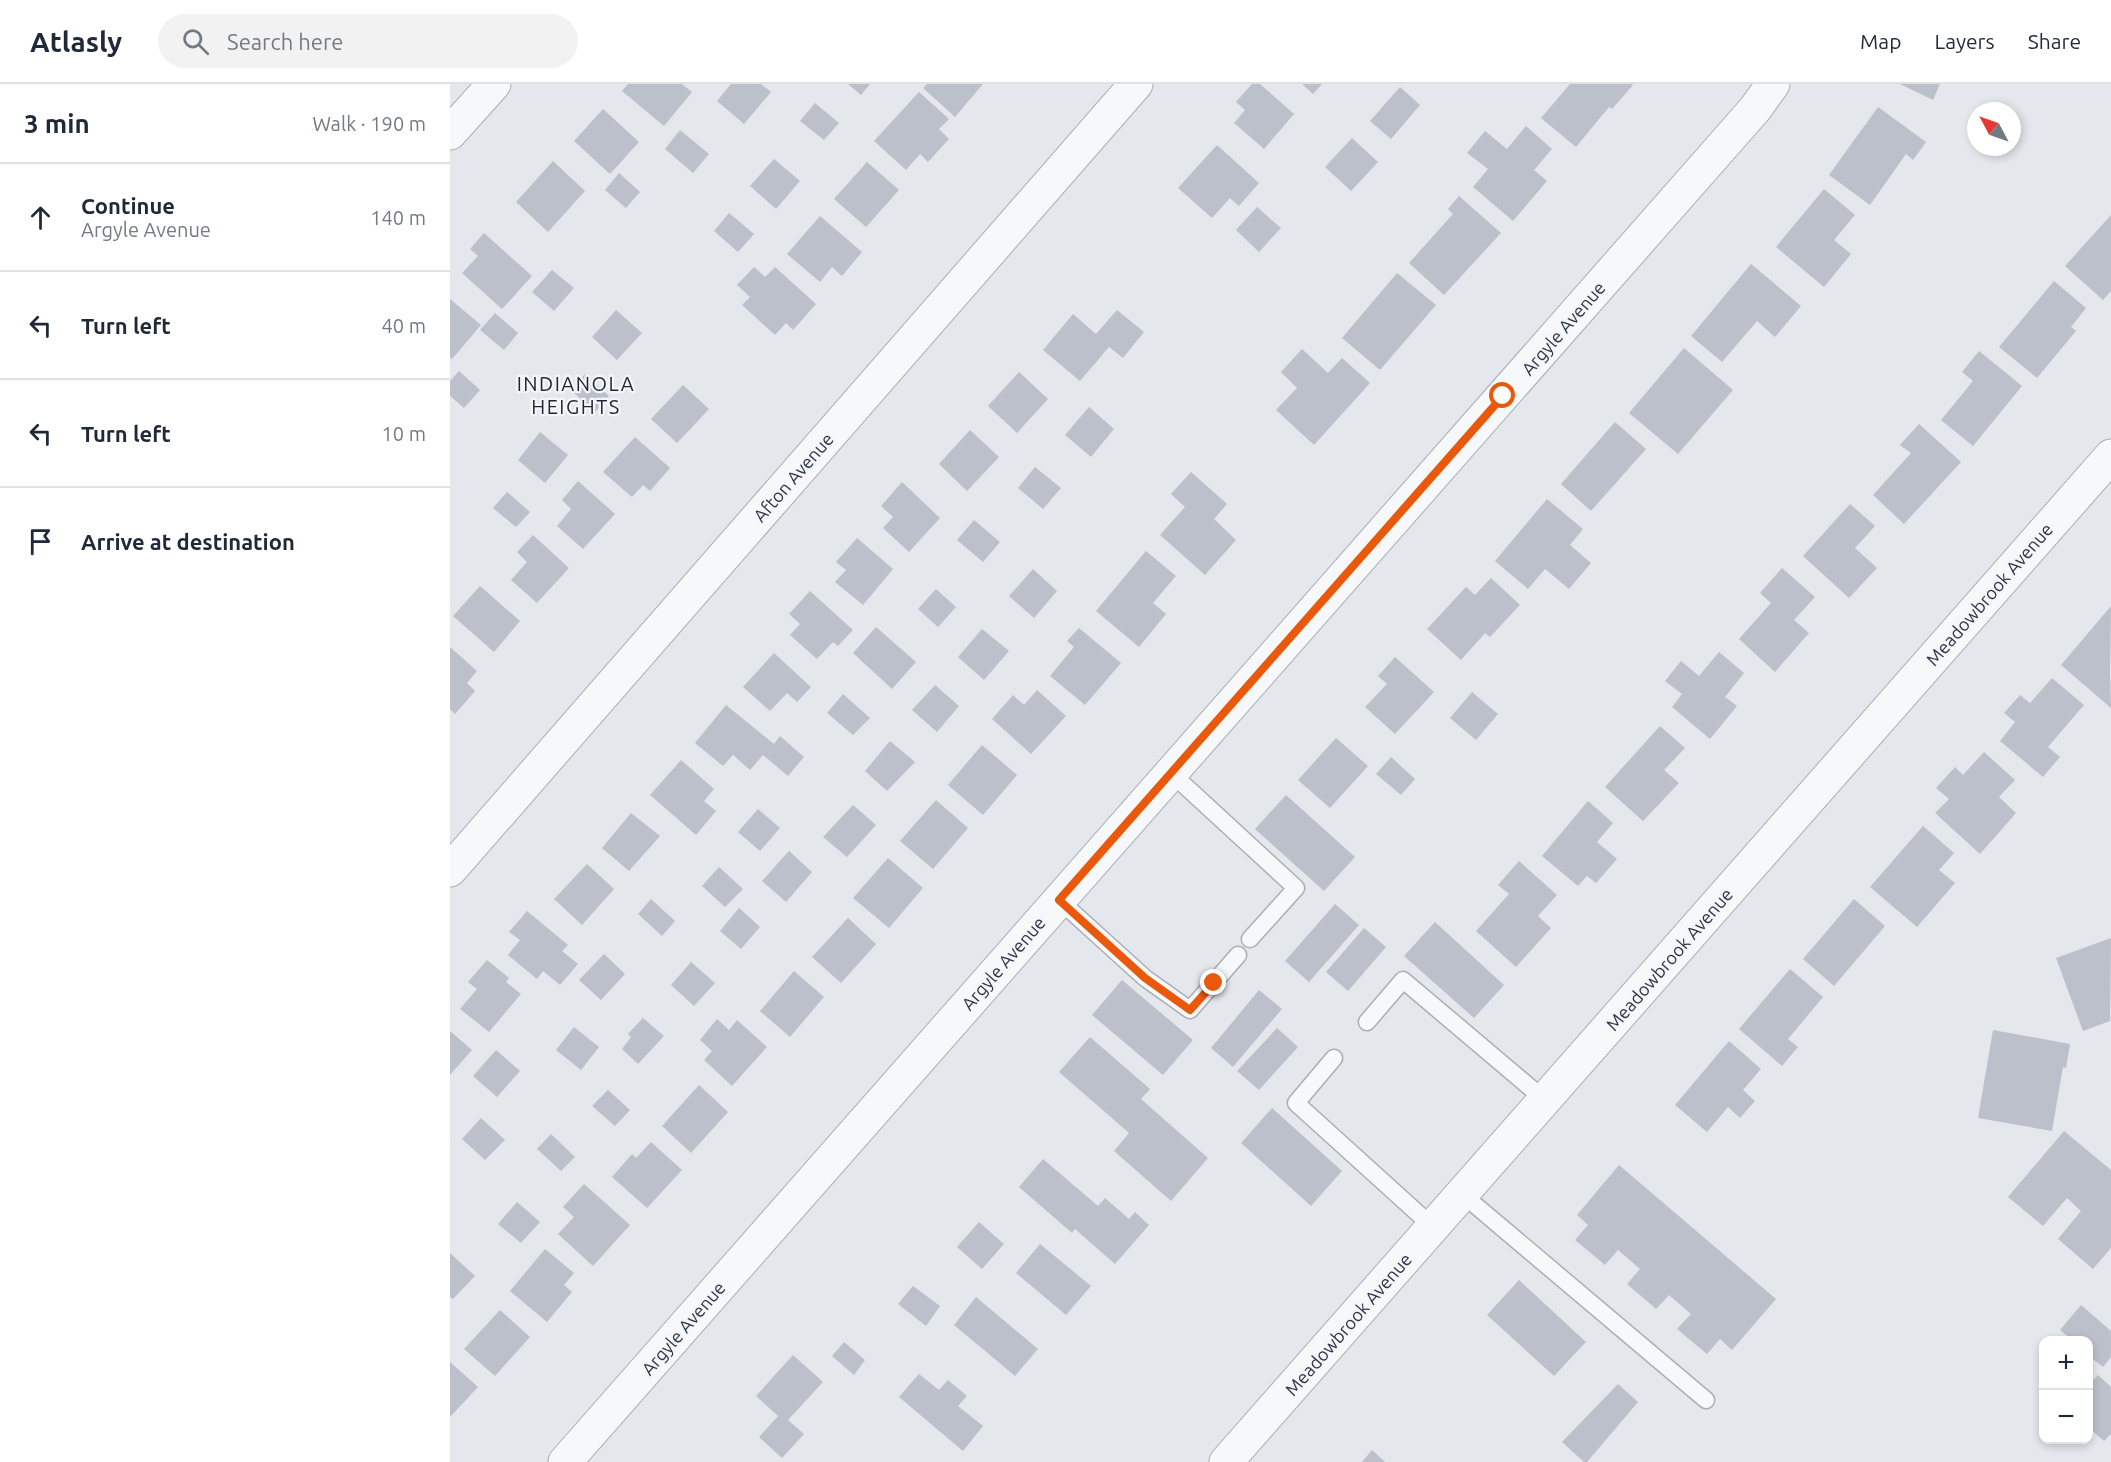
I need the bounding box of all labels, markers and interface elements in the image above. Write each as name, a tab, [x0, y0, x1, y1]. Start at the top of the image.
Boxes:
search box	[158, 14, 578, 68]
icon: search	[179, 25, 212, 58]
text: Atlasly	[30, 26, 122, 57]
text: Search here	[227, 29, 343, 54]
text: Map	[1860, 29, 1901, 53]
text: Layers	[1934, 29, 1995, 53]
text: Share	[2028, 29, 2081, 53]
north arrow	[1967, 102, 2021, 156]
text: 3 min	[24, 109, 90, 138]
text: Walk · 190 m	[313, 112, 426, 135]
text: Continue	[81, 193, 175, 218]
icon: ahead	[24, 201, 57, 234]
text: 140 m	[370, 206, 426, 229]
text: Argyle Avenue	[81, 218, 211, 241]
street label: Argyle Avenue	[1517, 277, 1609, 379]
icon: left	[24, 309, 57, 342]
text: Turn left	[81, 313, 171, 338]
text: 40 m	[382, 314, 426, 337]
district label: INDIANOLA HEIGHTS	[517, 372, 635, 418]
route start	[1489, 382, 1515, 408]
icon: left	[24, 417, 57, 450]
text: Turn left	[81, 421, 171, 446]
text: 10 m	[382, 422, 426, 445]
street label: Afton Avenue	[749, 428, 837, 526]
street label: Meadowbrook Avenue	[1922, 519, 2056, 669]
icon: arrive	[24, 525, 57, 558]
text: Arrive at destination	[81, 529, 295, 554]
street label: Meadowbrook Avenue	[1602, 884, 1736, 1034]
street label: Argyle Avenue	[957, 912, 1049, 1014]
route end	[1200, 969, 1226, 995]
street label: Meadowbrook Avenue	[1281, 1249, 1415, 1399]
street label: Argyle Avenue	[637, 1277, 729, 1379]
map controls	[2039, 1336, 2093, 1444]
button: +	[2039, 1336, 2093, 1390]
button: −	[2039, 1390, 2093, 1444]

